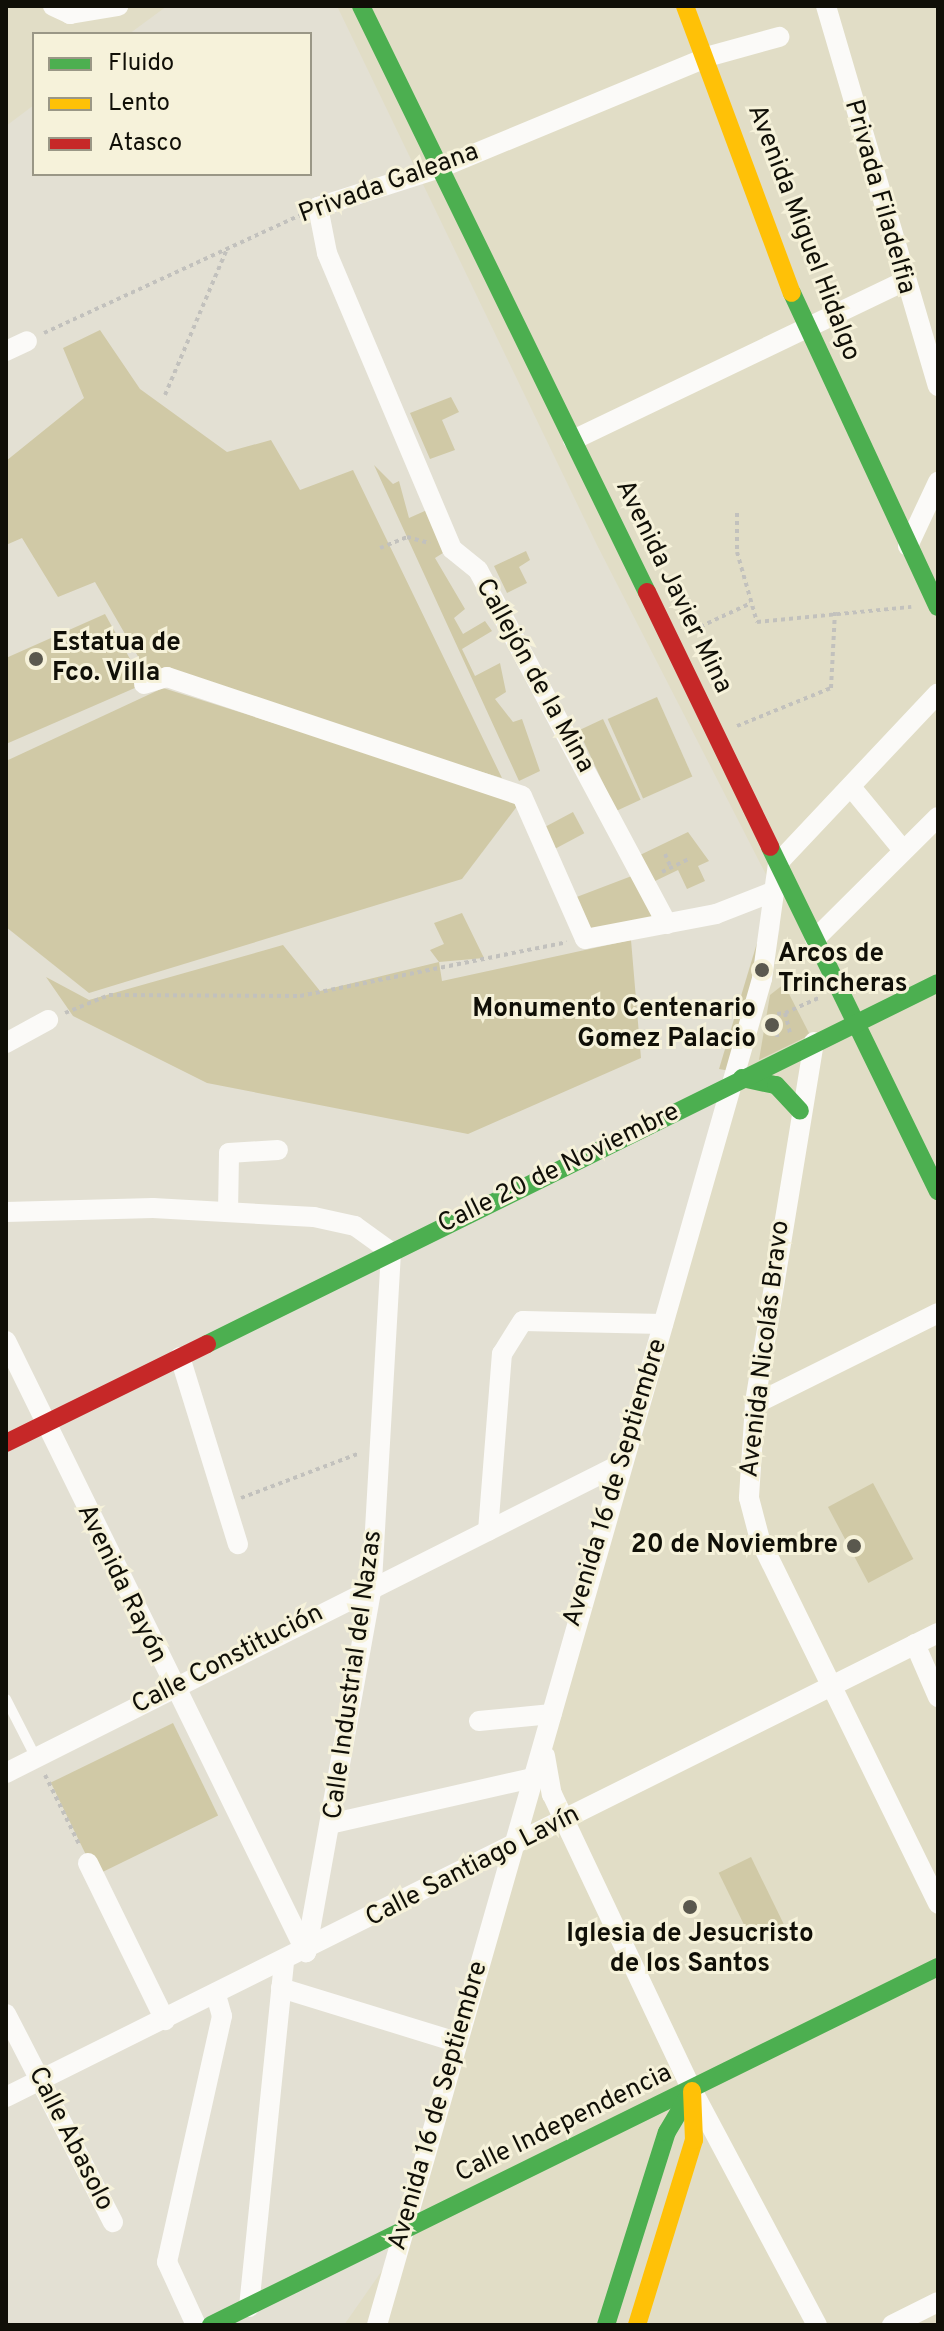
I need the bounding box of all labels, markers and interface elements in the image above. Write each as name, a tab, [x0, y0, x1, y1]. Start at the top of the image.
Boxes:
legend	[32, 32, 312, 176]
text: Fluido	[108, 49, 174, 79]
text: Lento	[108, 89, 170, 119]
street label: Privada Filadelfia	[836, 96, 922, 298]
street label: Avenida Miguel Hidalgo	[740, 100, 866, 366]
text: Atasco	[108, 129, 182, 159]
street label: Privada Galeana	[295, 137, 483, 231]
street label: Avenida Javier Mina	[608, 475, 738, 699]
street label: Callejón de la Mina	[468, 573, 600, 779]
place label: Estatua de Fco. Villa	[52, 628, 181, 690]
marker: Estatua de Fco. Villa	[27, 650, 45, 668]
place label: Arcos de Trincheras	[778, 939, 908, 1000]
marker: Arcos de Trincheras	[753, 961, 771, 979]
place label: Monumento Centenario Gomez Palacio	[472, 994, 756, 1056]
marker: Monumento Centenario Gomez Palacio	[763, 1016, 781, 1034]
street label: Calle 20 de Noviembre	[433, 1097, 685, 1241]
street label: Avenida Nicolás Bravo	[735, 1219, 797, 1479]
street label: Avenida 16 de Septiembre	[557, 1335, 675, 1631]
street label: Avenida Rayón	[69, 1499, 173, 1669]
street label: Calle Industrial del Nazas	[318, 1528, 390, 1822]
place label: 20 de Noviembre	[631, 1530, 838, 1562]
marker: 20 de Noviembre	[845, 1537, 863, 1555]
street label: Calle Constitución	[127, 1598, 329, 1722]
street label: Calle Santiago Lavín	[361, 1800, 585, 1934]
marker: Iglesia de Jesucristo de los Santos	[681, 1898, 699, 1916]
place label: Iglesia de Jesucristo de los Santos	[566, 1919, 814, 1980]
street label: Avenida 16 de Septiembre	[383, 1958, 495, 2254]
street label: Calle Independencia	[451, 2058, 677, 2190]
street label: Calle Abasolo	[20, 2061, 120, 2217]

